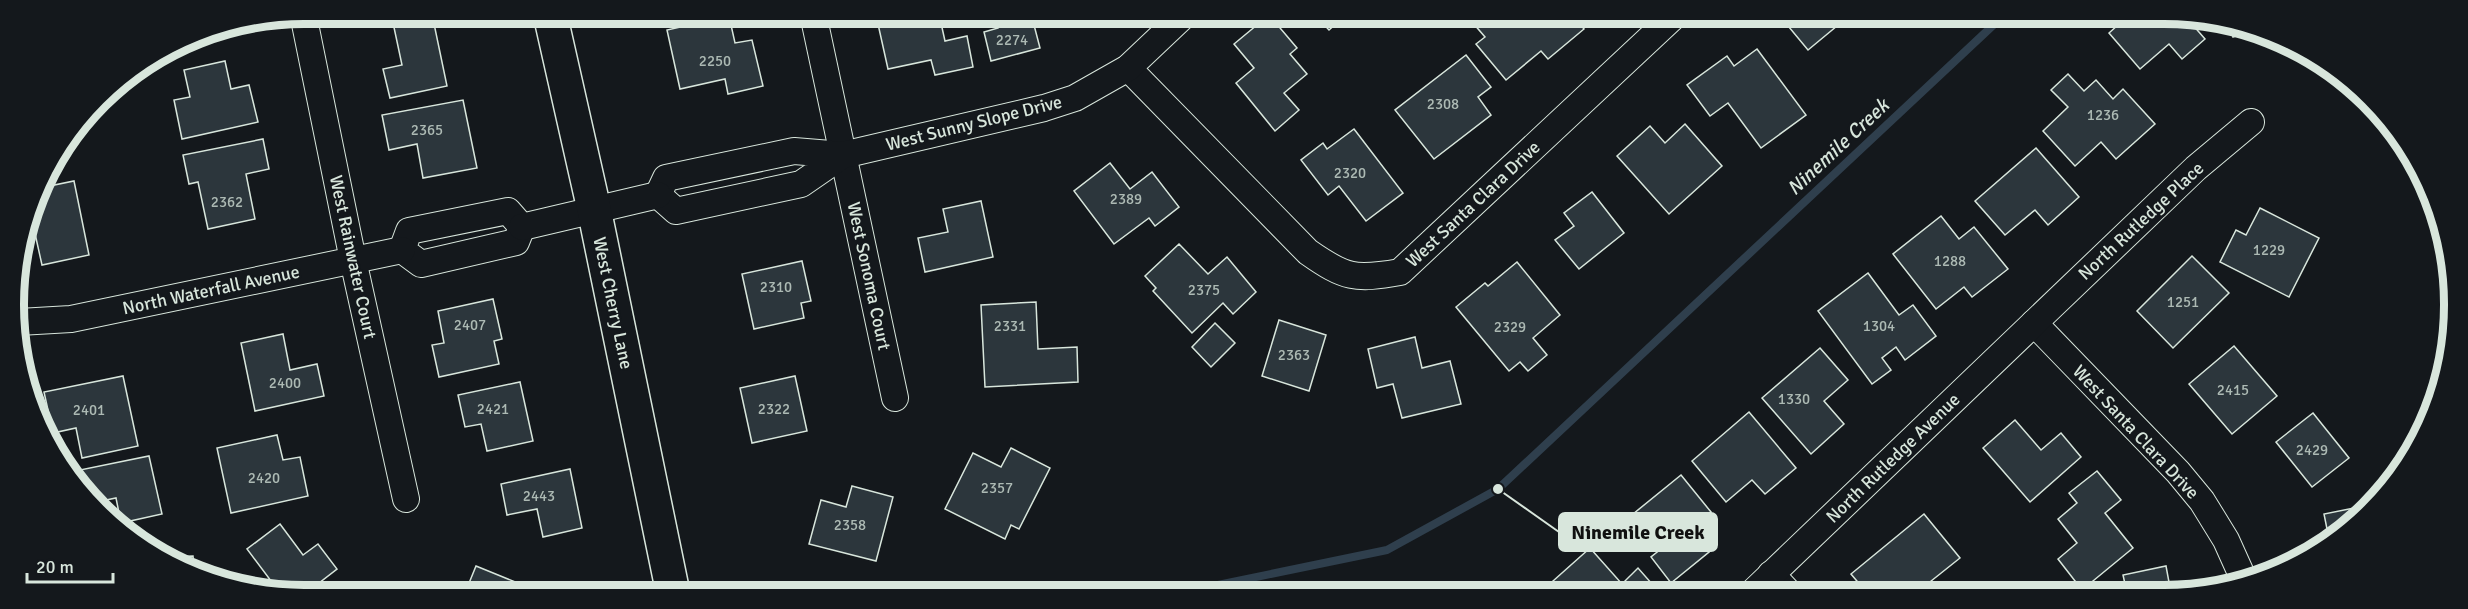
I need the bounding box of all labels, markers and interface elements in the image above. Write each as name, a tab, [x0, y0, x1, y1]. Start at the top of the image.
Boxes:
house number: 2274	[996, 31, 1028, 49]
house number: 2250	[699, 52, 731, 70]
street label: West Sunny Slope Drive	[884, 90, 1064, 156]
water label: Ninemile Creek	[1782, 92, 1896, 201]
house number: 2308	[1427, 95, 1459, 113]
house number: 1236	[2087, 106, 2119, 124]
house number: 2365	[411, 121, 443, 139]
street label: West Santa Clara Drive	[1401, 136, 1545, 272]
street label: North Rutledge Place	[2074, 157, 2208, 285]
house number: 2320	[1334, 164, 1366, 182]
street label: West Rainwater Court	[325, 173, 381, 341]
house number: 2389	[1110, 190, 1142, 208]
house number: 2362	[211, 193, 243, 211]
street label: West Sonoma Court	[843, 200, 895, 352]
street label: West Cherry Lane	[588, 235, 638, 371]
house number: 1229	[2253, 241, 2285, 259]
house number: 1288	[1934, 252, 1966, 270]
street label: North Waterfall Avenue	[121, 260, 301, 320]
house number: 2310	[760, 278, 792, 296]
house number: 2375	[1188, 281, 1220, 299]
house number: 1251	[2167, 293, 2199, 311]
house number: 2407	[454, 316, 486, 334]
house number: 2331	[994, 317, 1026, 335]
house number: 1304	[1863, 317, 1895, 335]
house number: 2329	[1494, 318, 1526, 336]
house number: 2363	[1278, 346, 1310, 364]
street label: West Santa Clara Drive	[2068, 360, 2204, 504]
house number: 2400	[269, 374, 301, 392]
house number: 2415	[2217, 381, 2249, 399]
street label: North Rutledge Avenue	[1821, 388, 1965, 528]
house number: 1330	[1778, 390, 1810, 408]
house number: 2421	[477, 400, 509, 418]
house number: 2322	[758, 400, 790, 418]
house number: 2401	[73, 401, 105, 419]
house number: 2429	[2296, 441, 2328, 459]
house number: 2420	[248, 469, 280, 487]
house number: 2357	[981, 479, 1013, 497]
house number: 2443	[523, 487, 555, 505]
callout: Ninemile Creek	[1559, 513, 1717, 551]
house number: 2358	[834, 516, 866, 534]
text: Ninemile Creek	[1571, 520, 1705, 545]
scale bar	[27, 546, 112, 584]
text: 20 m	[36, 556, 74, 578]

